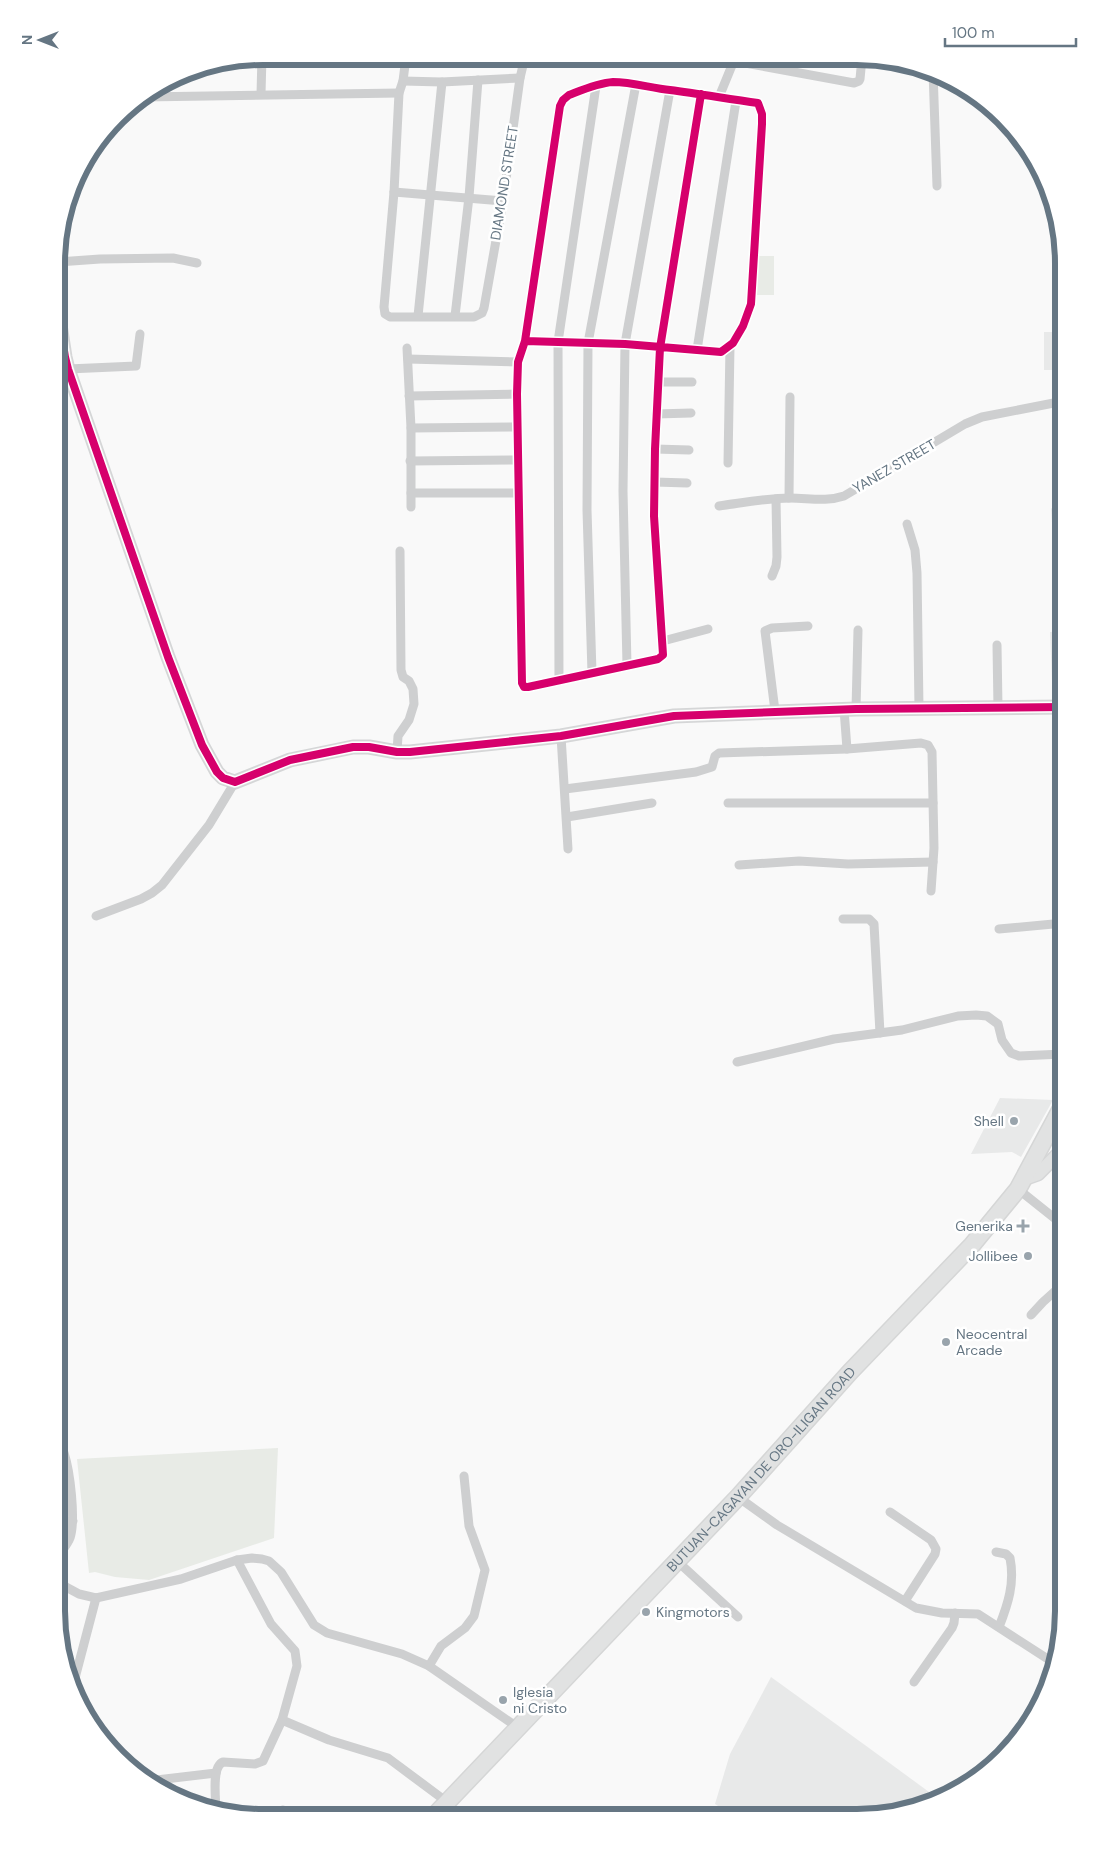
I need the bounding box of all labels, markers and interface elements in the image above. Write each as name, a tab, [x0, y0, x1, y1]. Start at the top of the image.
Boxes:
north arrow	[15, 15, 65, 65]
scale bar	[945, 15, 1076, 47]
text: 100 m	[952, 23, 995, 43]
text: N	[18, 35, 36, 45]
street label: DIAMOND STREET	[486, 124, 522, 241]
street label: YANEZ STREET	[849, 435, 939, 497]
place label: Shell	[974, 1112, 1004, 1130]
marker: Shell	[1008, 1115, 1020, 1127]
place label: Generika	[955, 1217, 1013, 1235]
marker: Generika	[1017, 1220, 1029, 1232]
place label: Jollibee	[968, 1247, 1018, 1265]
marker: Jollibee	[1022, 1250, 1034, 1262]
place label: Neocentral Arcade	[956, 1325, 1027, 1359]
marker: Neocentral Arcade	[940, 1336, 952, 1348]
street label: BUTUAN-CAGAYAN DE ORO-ILIGAN ROAD	[663, 1363, 859, 1576]
place label: Kingmotors	[656, 1603, 730, 1621]
marker: Kingmotors	[640, 1606, 652, 1618]
place label: Iglesia ni Cristo	[513, 1683, 567, 1717]
marker: Iglesia ni Cristo	[497, 1694, 509, 1706]

